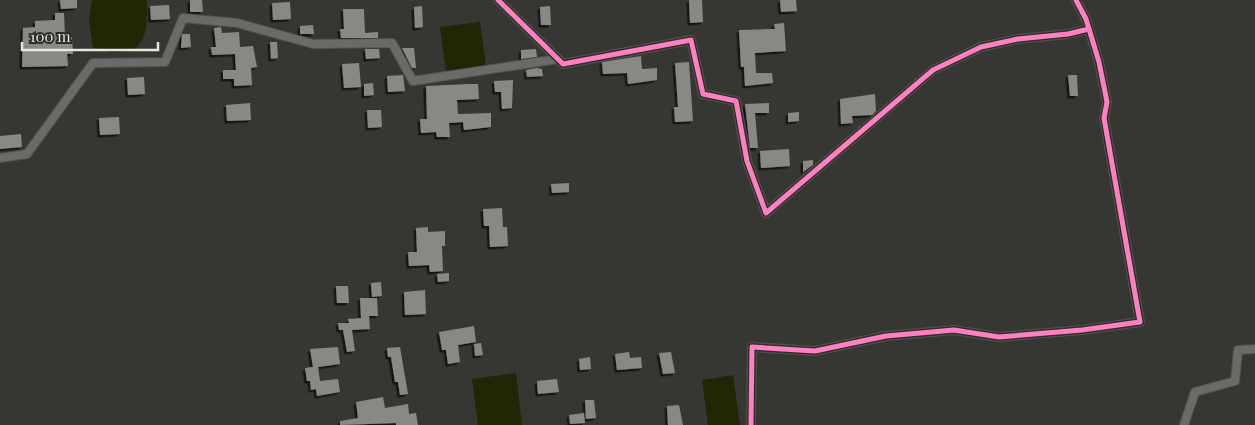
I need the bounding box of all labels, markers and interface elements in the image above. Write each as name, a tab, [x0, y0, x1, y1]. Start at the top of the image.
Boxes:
scale bar	[22, 20, 159, 52]
text: 100 m	[30, 26, 71, 46]

